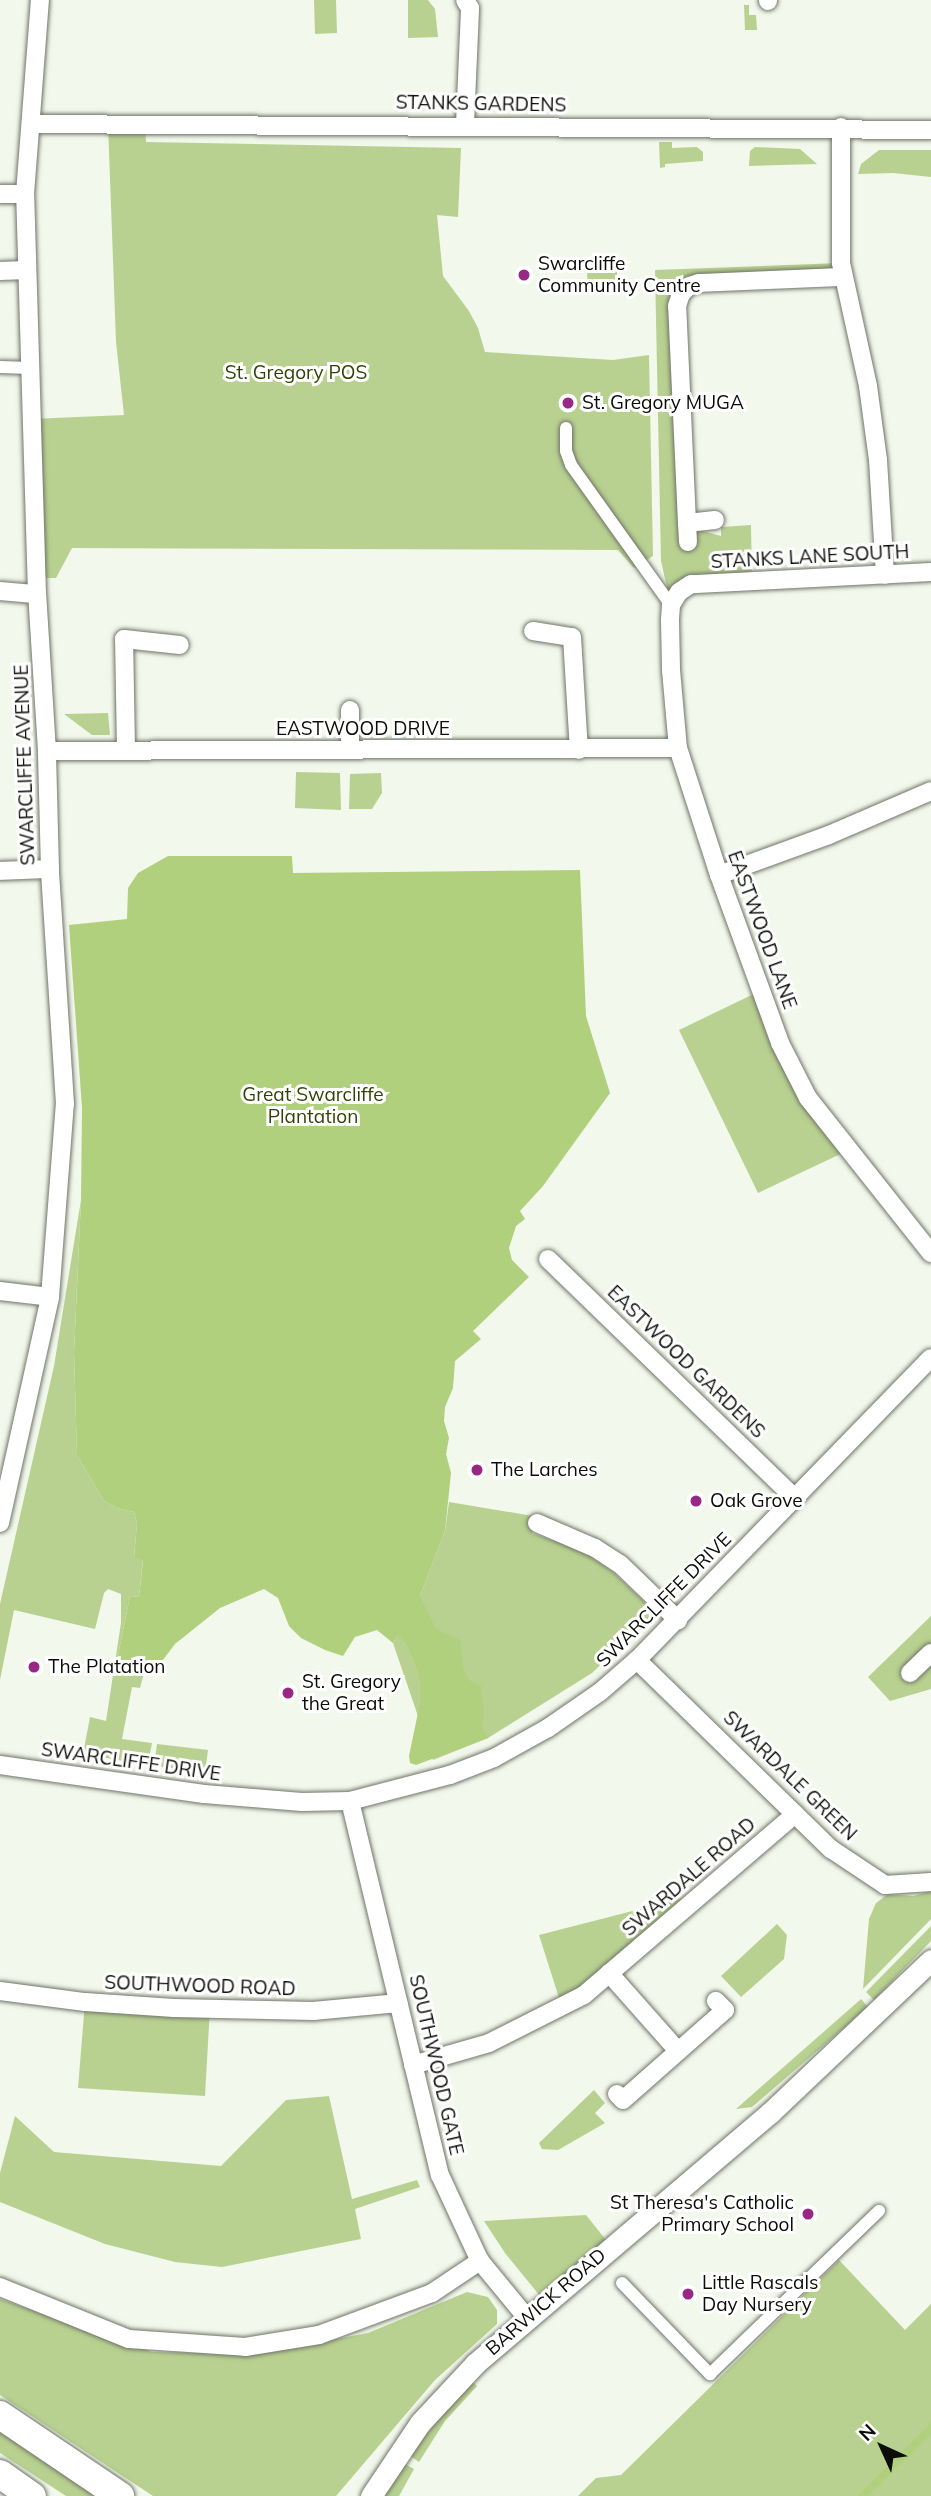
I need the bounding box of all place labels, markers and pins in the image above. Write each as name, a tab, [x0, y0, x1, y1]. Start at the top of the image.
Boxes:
place label: Swarcliffe Community Centre	[538, 253, 701, 297]
marker: Swarcliffe Community Centre	[516, 267, 532, 283]
place label: St. Gregory MUGA	[582, 392, 744, 414]
marker: St. Gregory MUGA	[560, 395, 576, 411]
place label: The Larches	[491, 1459, 598, 1481]
marker: The Larches	[469, 1462, 485, 1478]
place label: Oak Grove	[710, 1490, 802, 1512]
marker: Oak Grove	[688, 1493, 704, 1509]
place label: The Platation	[48, 1656, 165, 1678]
marker: The Platation	[26, 1659, 42, 1675]
place label: St. Gregory the Great	[302, 1671, 401, 1715]
marker: St. Gregory the Great	[280, 1685, 296, 1701]
place label: St Theresa's Catholic Primary School	[610, 2192, 794, 2236]
marker: St Theresa's Catholic Primary School	[800, 2206, 816, 2222]
place label: Little Rascals Day Nursery	[702, 2272, 818, 2316]
marker: Little Rascals Day Nursery	[680, 2286, 696, 2302]

